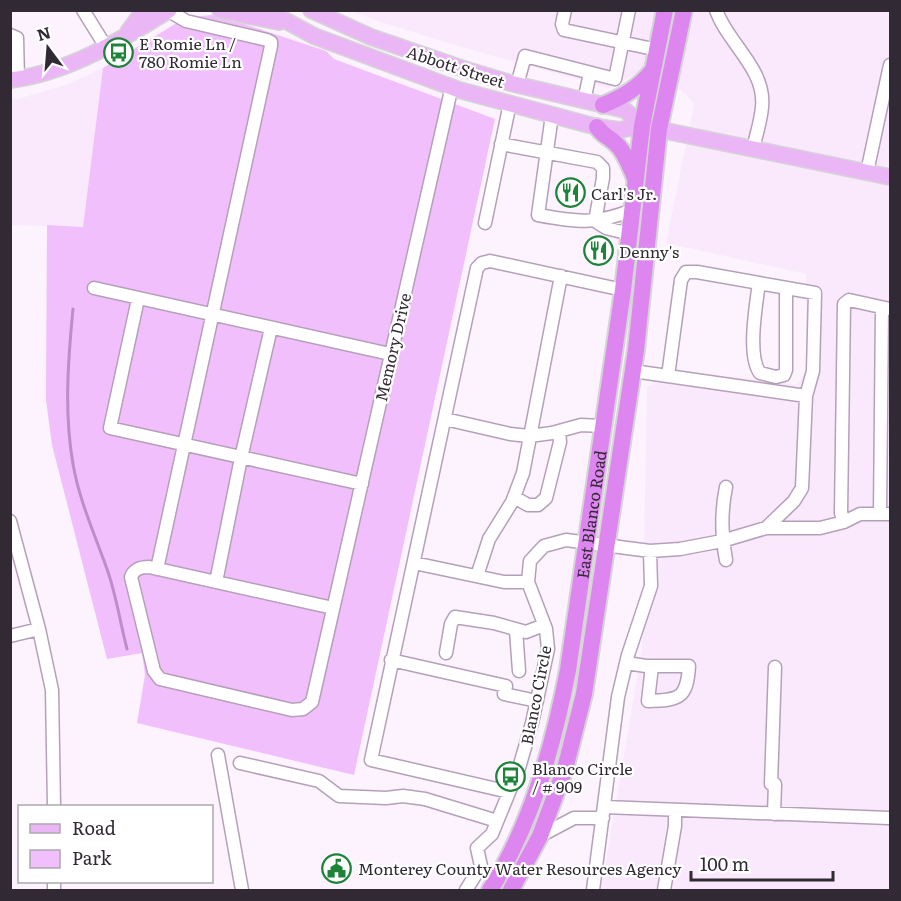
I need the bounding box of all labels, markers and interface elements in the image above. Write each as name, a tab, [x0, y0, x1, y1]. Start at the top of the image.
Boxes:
north arrow	[18, 18, 78, 78]
text: N	[34, 19, 53, 46]
place label: E Romie Ln / 780 Romie Ln	[139, 31, 242, 73]
bus stop icon: E Romie Ln / 780 Romie Ln	[102, 36, 134, 68]
street label: Abbott Street	[404, 39, 508, 93]
restaurant icon: Carl's Jr.	[554, 177, 586, 209]
place label: Carl's Jr.	[591, 181, 657, 205]
restaurant icon: Denny's	[582, 235, 614, 267]
place label: Denny's	[619, 239, 679, 263]
street label: Memory Drive	[368, 290, 416, 404]
street label: East Blanco Road	[569, 448, 612, 580]
street label: Blanco Circle	[514, 643, 556, 747]
place label: Blanco Circle / # 909	[532, 756, 633, 798]
bus stop icon: Blanco Circle / # 909	[495, 761, 527, 793]
legend	[18, 805, 213, 883]
text: Road	[72, 814, 116, 841]
text: Park	[72, 844, 113, 871]
scale bar	[691, 844, 834, 882]
text: 100 m	[700, 850, 749, 877]
public building icon: Monterey County Water Resources Agency	[321, 852, 353, 884]
place label: Monterey County Water Resources Agency	[358, 856, 682, 880]

